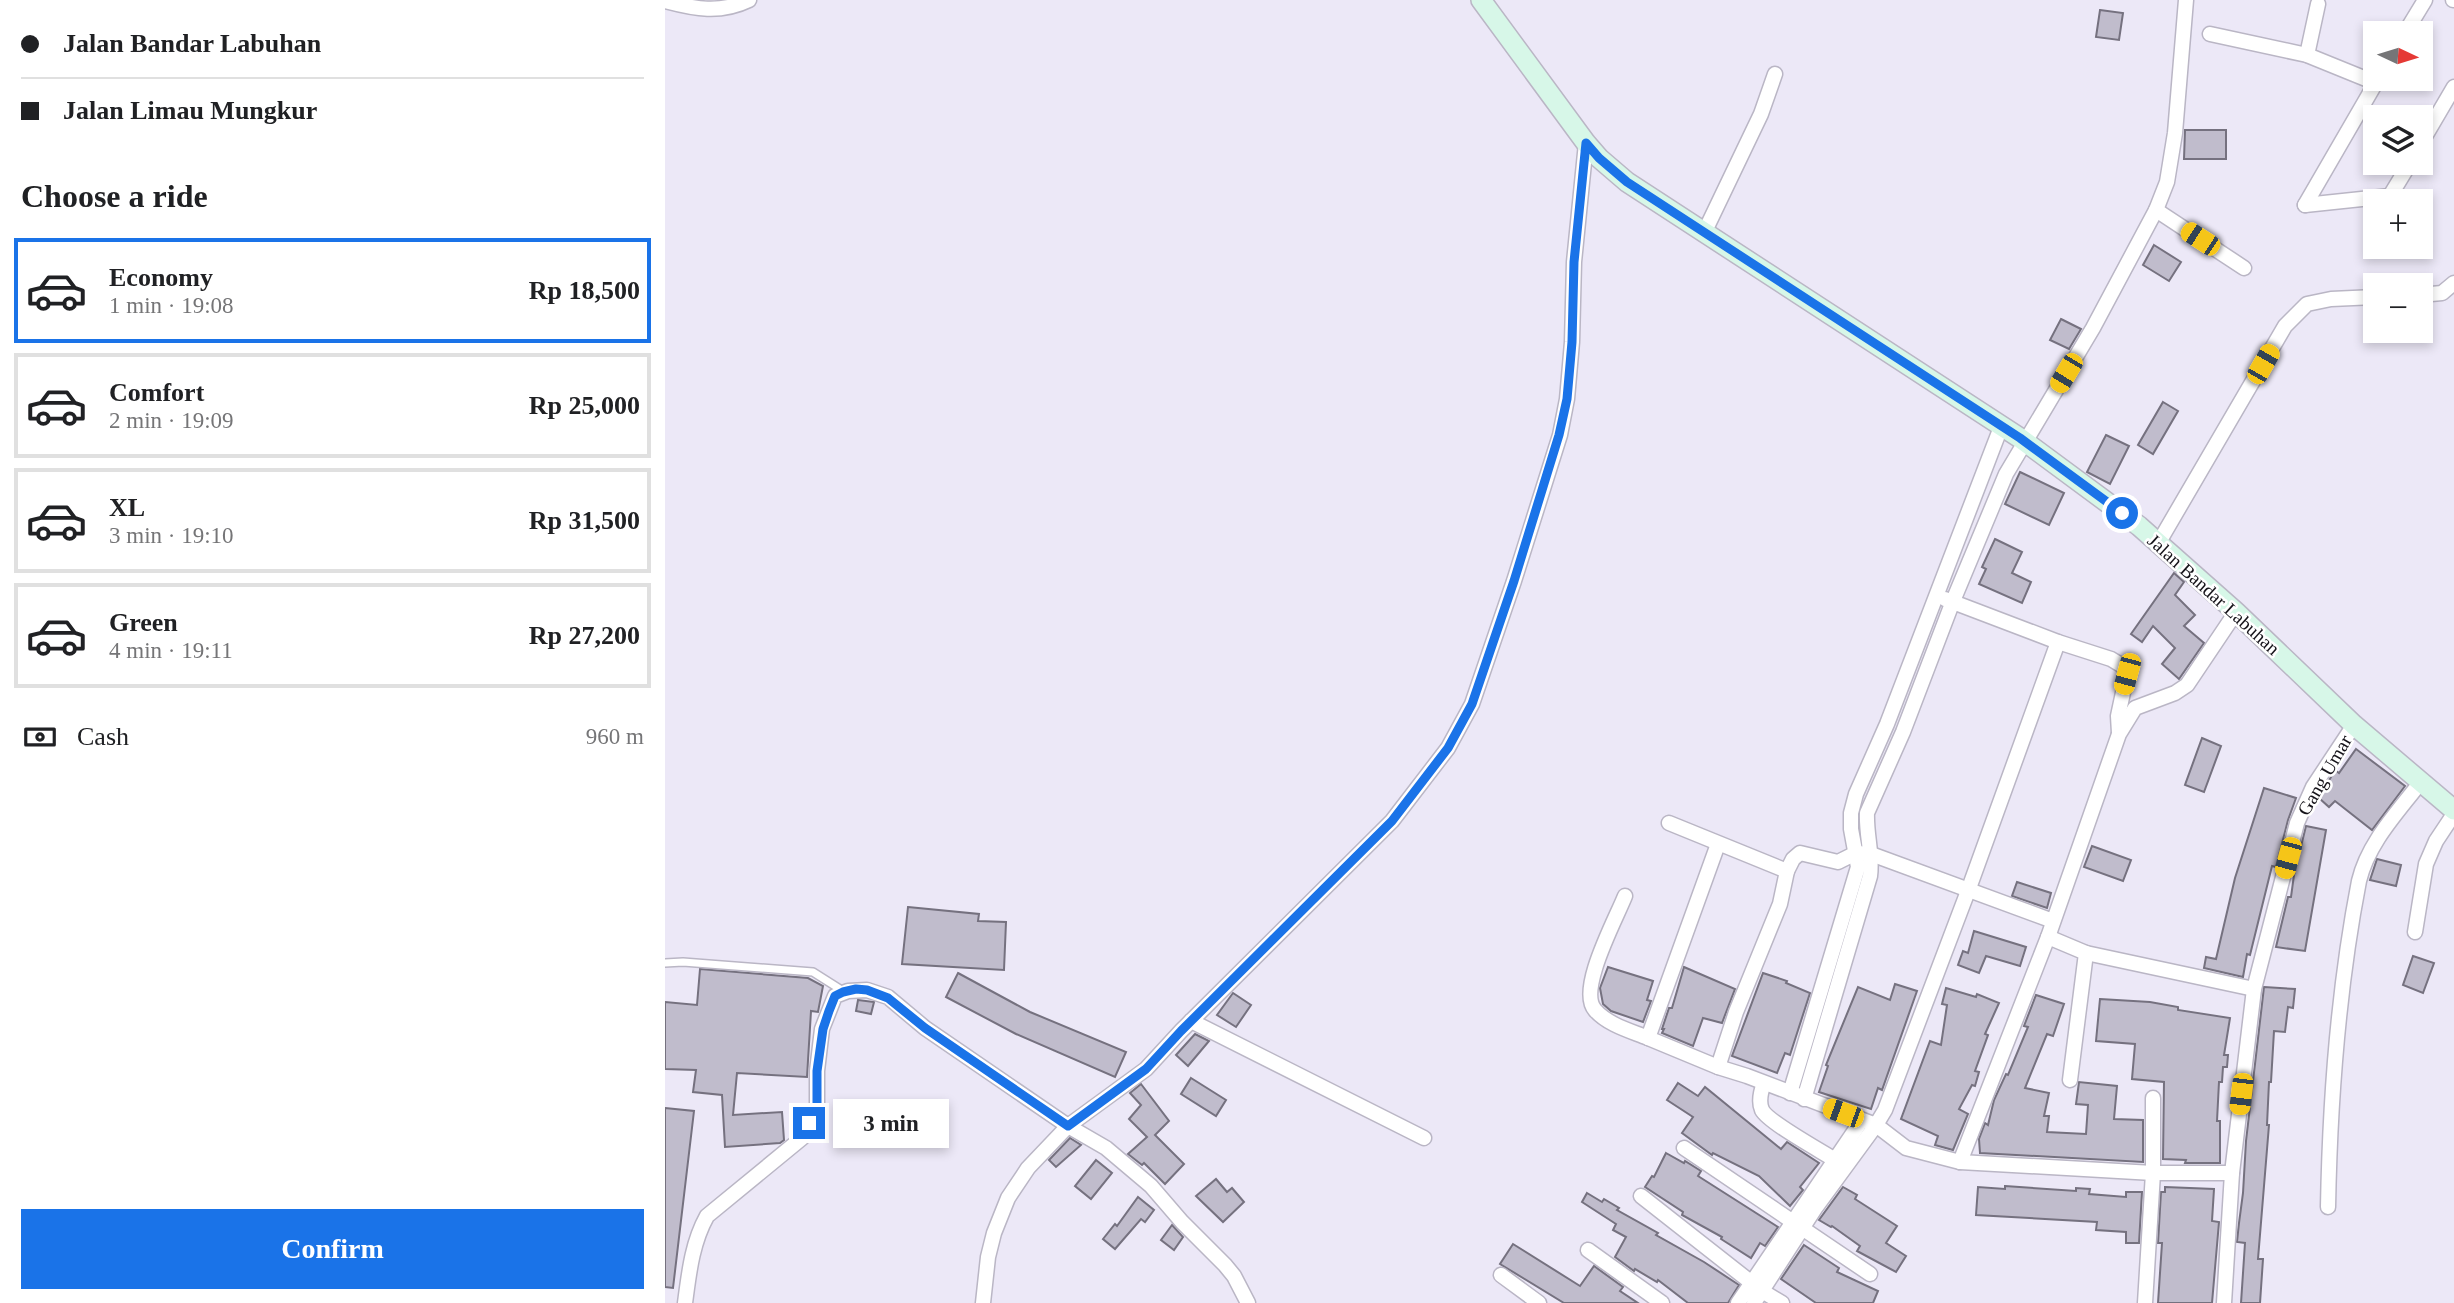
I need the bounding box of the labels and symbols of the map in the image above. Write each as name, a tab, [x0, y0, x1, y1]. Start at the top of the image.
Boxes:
north arrow	[2363, 21, 2433, 91]
car	[2177, 219, 2224, 259]
car	[2244, 341, 2283, 387]
car	[2047, 350, 2086, 396]
route start	[2106, 497, 2138, 529]
street label: Jalan Bandar Labuhan	[2144, 530, 2284, 659]
car	[2112, 651, 2143, 697]
street label: Gang Umar	[2293, 731, 2356, 819]
car	[2273, 835, 2304, 881]
car	[2229, 1072, 2254, 1116]
car	[1820, 1096, 1867, 1130]
callout: 3 min	[833, 1098, 949, 1148]
route end	[793, 1107, 825, 1139]

